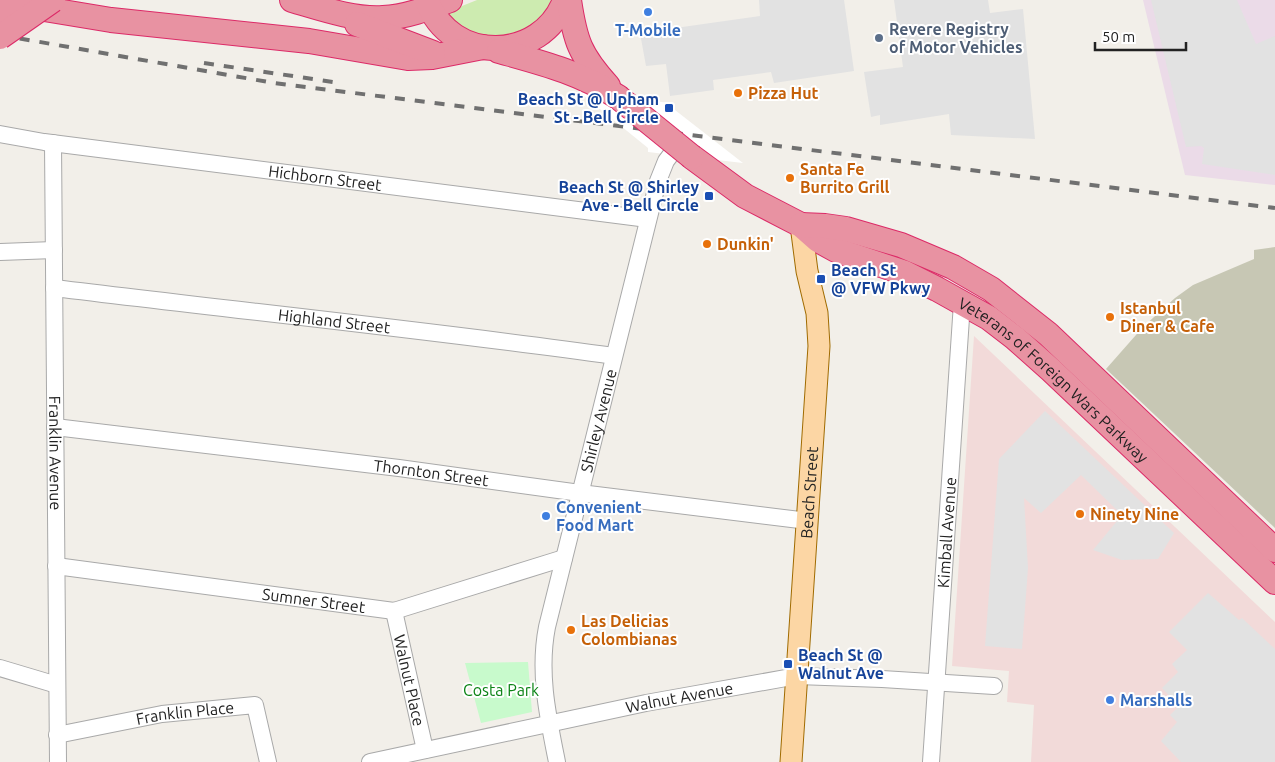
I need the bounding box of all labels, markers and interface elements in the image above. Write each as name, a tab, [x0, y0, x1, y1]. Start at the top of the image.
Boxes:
marker: T-Mobile	[642, 6, 654, 18]
place label: Revere Registry of Motor Vehicles	[889, 20, 1022, 56]
scale bar	[1095, 20, 1186, 52]
place label: T-Mobile	[615, 21, 681, 39]
text: 50 m	[1102, 28, 1135, 45]
marker: Revere Registry of Motor Vehicles	[873, 32, 885, 44]
place label: Pizza Hut	[748, 84, 819, 102]
marker: Pizza Hut	[732, 87, 744, 99]
place label: Beach St @ Upham St - Bell Circle	[518, 90, 659, 126]
marker: Beach St @ Upham St - Bell Circle	[663, 102, 675, 114]
place label: Santa Fe Burrito Grill	[800, 160, 890, 196]
street label: Hichborn Street	[267, 162, 383, 194]
marker: Santa Fe Burrito Grill	[784, 172, 796, 184]
place label: Beach St @ Shirley Ave - Bell Circle	[558, 178, 700, 214]
marker: Beach St @ Shirley Ave - Bell Circle	[703, 190, 715, 202]
place label: Dunkin'	[717, 235, 774, 253]
marker: Dunkin'	[701, 238, 713, 250]
place label: Beach St @ VFW Pkwy	[831, 261, 931, 297]
marker: Beach St @ VFW Pkwy	[815, 273, 827, 285]
street label: Veterans of Foreign Wars Parkway	[955, 294, 1152, 466]
place label: Istanbul Diner & Cafe	[1120, 299, 1215, 335]
street label: Highland Street	[277, 305, 392, 336]
marker: Istanbul Diner & Cafe	[1104, 311, 1116, 323]
street label: Shirley Avenue	[577, 367, 620, 474]
street label: Franklin Avenue	[46, 396, 65, 510]
street label: Beach Street	[797, 445, 821, 539]
street label: Thornton Street	[373, 456, 491, 489]
street label: Kimball Avenue	[934, 476, 959, 589]
place label: Convenient Food Mart	[556, 498, 642, 534]
place label: Ninety Nine	[1090, 505, 1179, 523]
marker: Ninety Nine	[1074, 508, 1086, 520]
marker: Convenient Food Mart	[540, 510, 552, 522]
street label: Sumner Street	[261, 585, 367, 616]
place label: Las Delicias Colombianas	[581, 612, 677, 648]
marker: Las Delicias Colombianas	[565, 624, 577, 636]
street label: Walnut Place	[390, 633, 428, 728]
place label: Beach St @ Walnut Ave	[798, 646, 884, 682]
marker: Beach St @ Walnut Ave	[782, 658, 794, 670]
street label: Walnut Avenue	[624, 679, 735, 716]
park label: Costa Park	[463, 681, 539, 699]
place label: Marshalls	[1120, 691, 1192, 709]
marker: Marshalls	[1104, 694, 1116, 706]
street label: Franklin Place	[134, 698, 235, 728]

